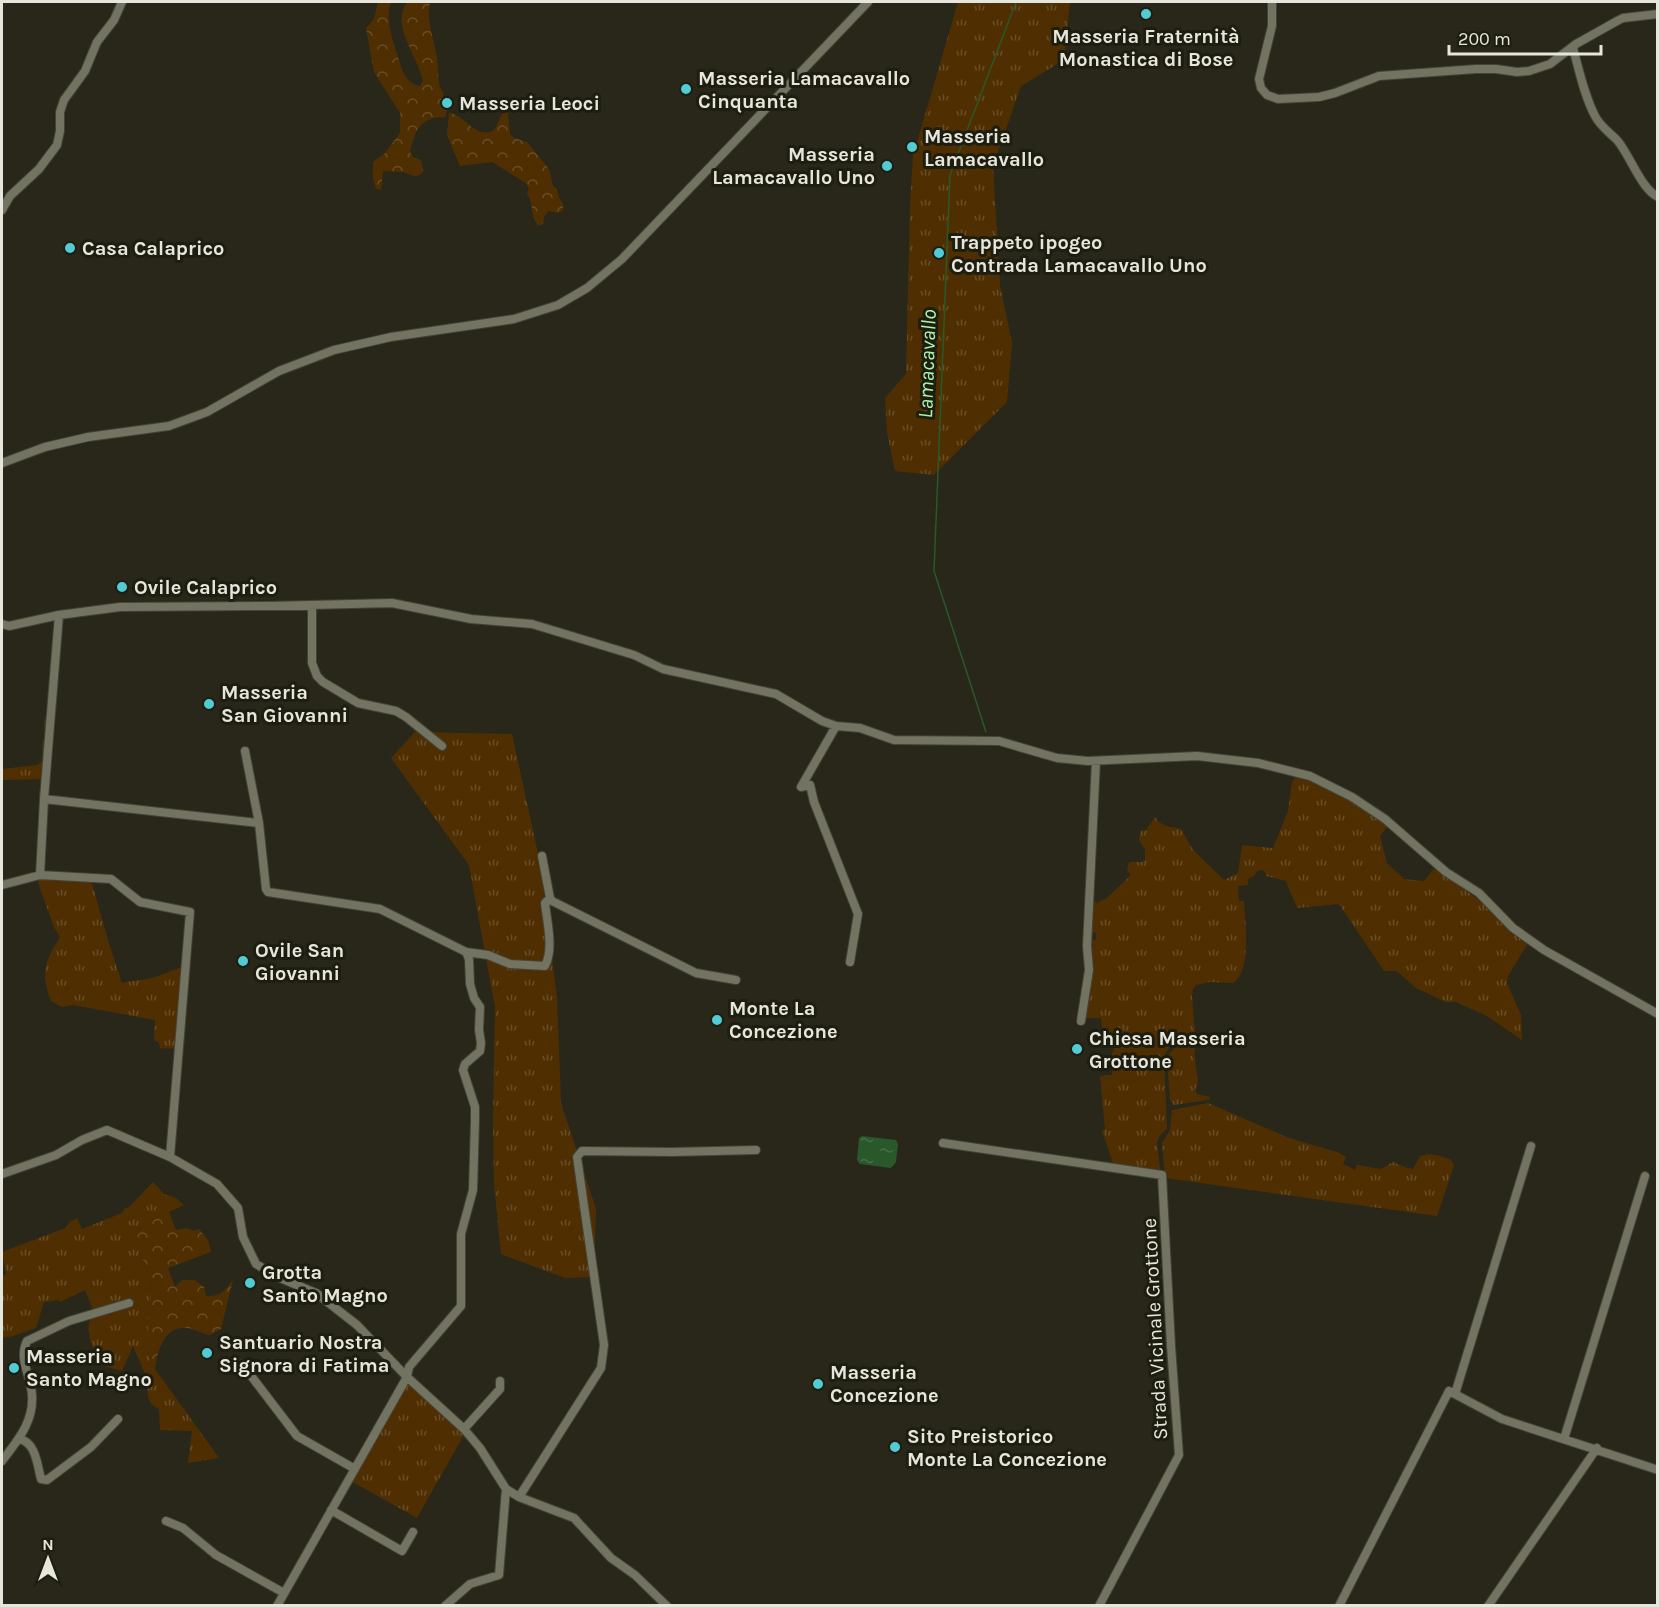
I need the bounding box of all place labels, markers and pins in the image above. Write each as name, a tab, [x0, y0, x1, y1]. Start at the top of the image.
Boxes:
marker: Masseria Fraternità Monastica di Bose	[1139, 7, 1153, 21]
place label: Masseria Fraternità Monastica di Bose	[1052, 25, 1240, 71]
place label: Masseria Lamacavallo Cinquanta	[698, 67, 910, 113]
marker: Masseria Lamacavallo Cinquanta	[679, 82, 693, 96]
place label: Masseria Leoci	[459, 92, 600, 115]
marker: Masseria Leoci	[440, 96, 454, 110]
place label: Masseria Lamacavallo	[924, 125, 1044, 171]
marker: Masseria Lamacavallo	[905, 140, 919, 154]
place label: Masseria Lamacavallo Uno	[712, 143, 875, 189]
marker: Masseria Lamacavallo Uno	[880, 159, 894, 173]
place label: Trappeto ipogeo Contrada Lamacavallo Uno	[951, 231, 1207, 277]
place label: Casa Calaprico	[82, 237, 224, 260]
marker: Casa Calaprico	[63, 241, 77, 255]
marker: Trappeto ipogeo Contrada Lamacavallo Uno	[932, 246, 946, 260]
place label: Ovile Calaprico	[134, 576, 277, 599]
marker: Ovile Calaprico	[115, 580, 129, 594]
place label: Masseria San Giovanni	[221, 681, 348, 727]
marker: Masseria San Giovanni	[202, 697, 216, 711]
place label: Ovile San Giovanni	[255, 939, 344, 985]
marker: Ovile San Giovanni	[236, 954, 250, 968]
place label: Monte La Concezione	[729, 997, 837, 1043]
marker: Monte La Concezione	[710, 1013, 724, 1027]
place label: Chiesa Masseria Grottone	[1089, 1027, 1246, 1073]
marker: Chiesa Masseria Grottone	[1070, 1042, 1084, 1056]
place label: Grotta Santo Magno	[262, 1261, 388, 1307]
marker: Grotta Santo Magno	[243, 1276, 257, 1290]
place label: Santuario Nostra Signora di Fatima	[219, 1331, 390, 1377]
place label: Masseria Santo Magno	[26, 1345, 152, 1391]
marker: Santuario Nostra Signora di Fatima	[200, 1346, 214, 1360]
marker: Masseria Santo Magno	[7, 1361, 21, 1375]
place label: Masseria Concezione	[830, 1361, 938, 1407]
marker: Masseria Concezione	[811, 1377, 825, 1391]
place label: Sito Preistorico Monte La Concezione	[907, 1425, 1107, 1471]
marker: Sito Preistorico Monte La Concezione	[888, 1440, 902, 1454]

